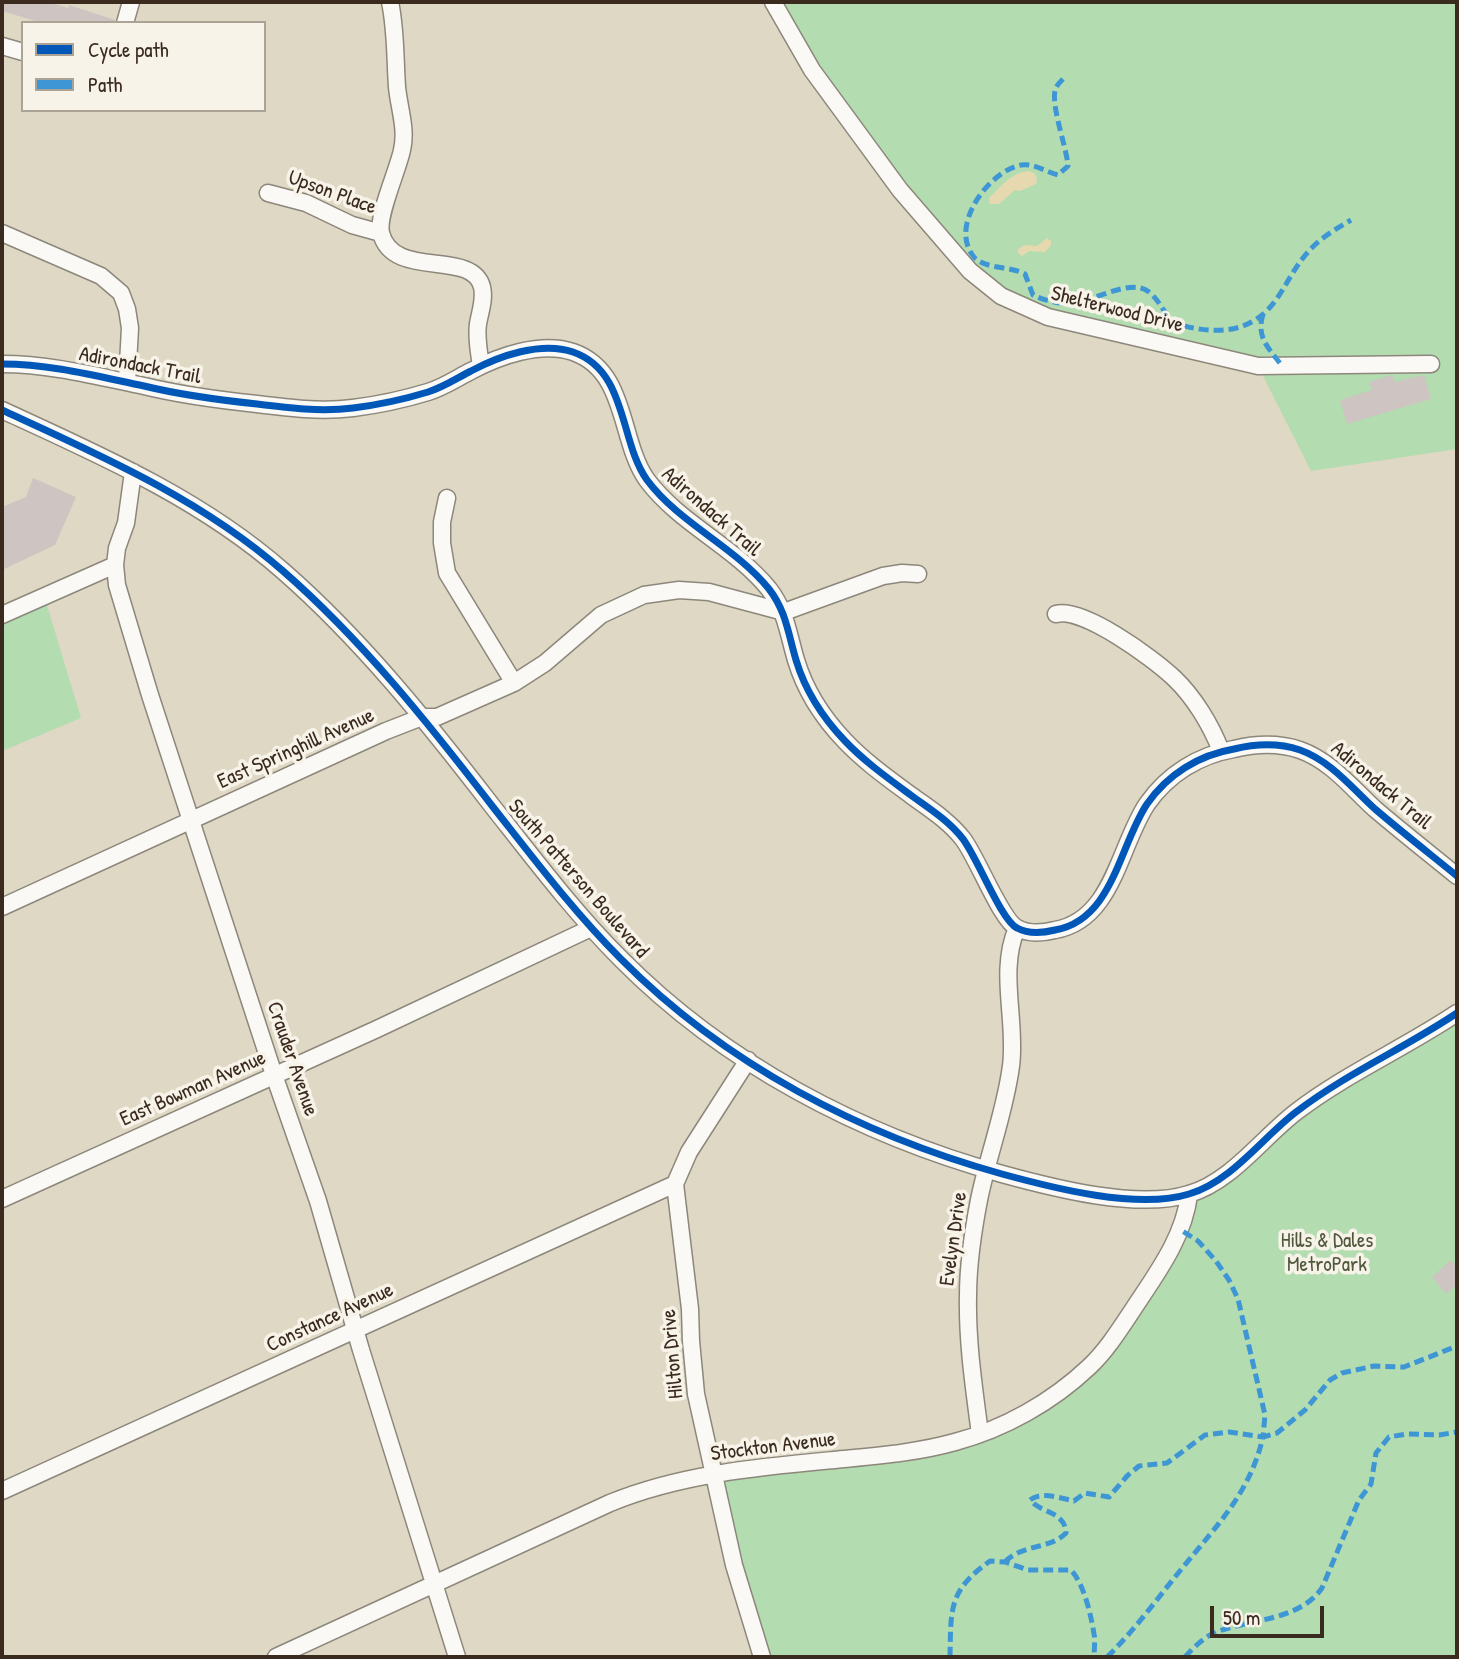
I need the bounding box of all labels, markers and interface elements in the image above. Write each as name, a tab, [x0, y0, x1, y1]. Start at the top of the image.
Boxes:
legend	[21, 21, 266, 112]
text: Cycle path	[88, 35, 169, 64]
text: Path	[88, 70, 122, 99]
street label: Upson Place	[285, 165, 379, 221]
street label: Shelterwood Drive	[1048, 281, 1186, 339]
street label: Adirondack Trail	[77, 342, 203, 390]
street label: Adirondack Trail	[656, 462, 766, 562]
street label: East Springhill Avenue	[214, 703, 378, 795]
street label: Adirondack Trail	[1326, 737, 1436, 835]
street label: South Patterson Boulevard	[502, 795, 654, 963]
street label: Crauder Avenue	[261, 999, 323, 1119]
street label: East Bowman Avenue	[116, 1046, 270, 1132]
street label: Evelyn Drive	[935, 1191, 973, 1287]
park label: Hills & Dales MetroPark	[1281, 1228, 1373, 1278]
street label: Constance Avenue	[263, 1278, 397, 1358]
street label: Hilton Drive	[657, 1308, 689, 1400]
street label: Stockton Avenue	[709, 1427, 837, 1467]
scale bar	[1214, 1592, 1328, 1636]
text: 50 m	[1223, 1603, 1260, 1632]

